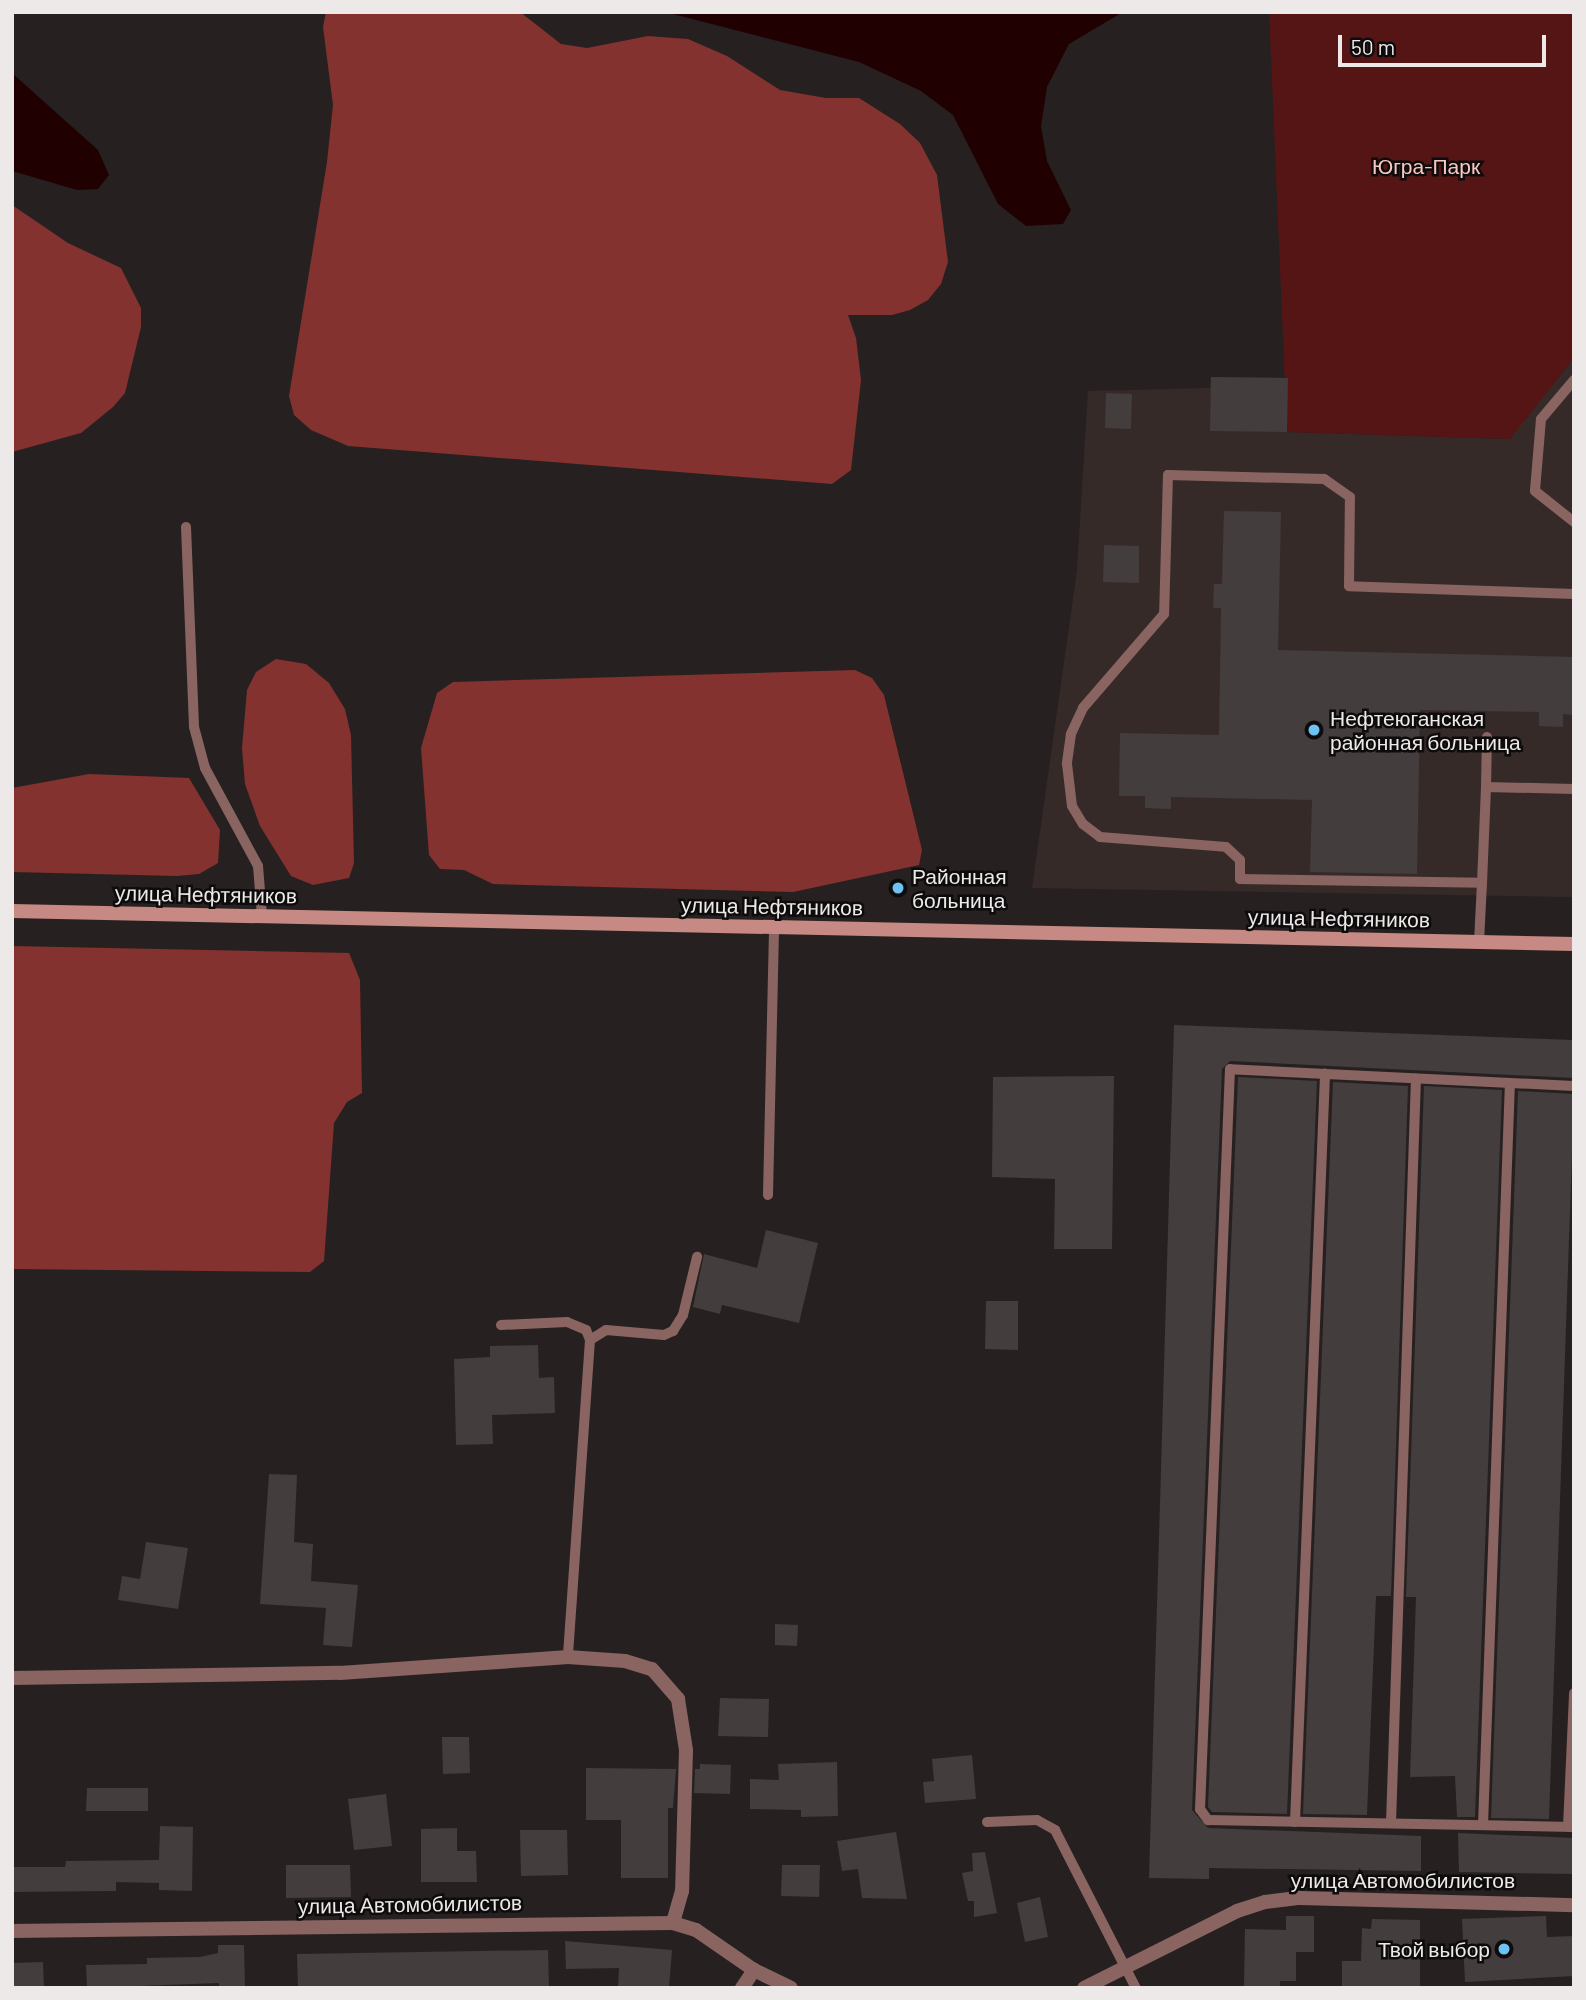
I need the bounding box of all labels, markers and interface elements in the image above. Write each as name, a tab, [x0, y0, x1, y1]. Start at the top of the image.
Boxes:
scale bar	[1341, 21, 1549, 65]
text: 50 m	[1351, 34, 1395, 59]
park label: Югра-Парк	[1372, 153, 1480, 179]
place label: Нефтеюганская районная больница	[1330, 705, 1521, 755]
marker: Нефтеюганская районная больница	[1304, 720, 1324, 740]
place label: Районная больница	[912, 863, 1007, 913]
street label: улица Нефтяников	[115, 880, 297, 908]
marker: Районная больница	[890, 880, 906, 896]
street label: улица Нефтяников	[681, 892, 863, 920]
street label: улица Нефтяников	[1248, 904, 1430, 932]
street label: улица Автомобилистов	[1291, 1867, 1515, 1893]
street label: улица Автомобилистов	[298, 1889, 522, 1919]
place label: Твой выбор	[1378, 1936, 1490, 1962]
marker: Твой выбор	[1496, 1941, 1512, 1957]

